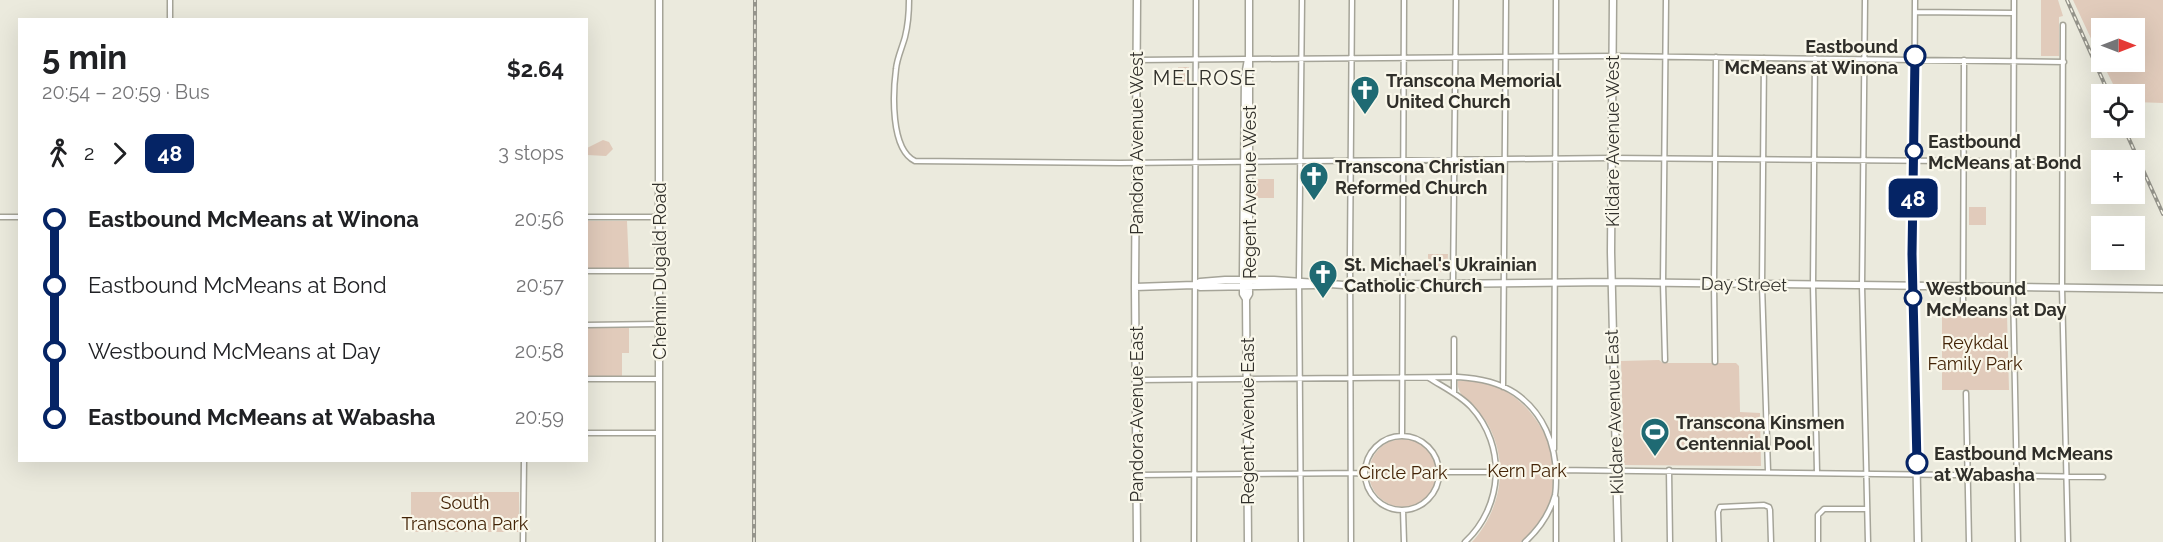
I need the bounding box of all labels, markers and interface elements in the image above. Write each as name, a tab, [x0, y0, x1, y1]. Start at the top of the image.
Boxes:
north arrow	[2091, 18, 2145, 72]
map controls	[2091, 18, 2145, 270]
place label: Eastbound McMeans at Winona	[1724, 36, 1898, 78]
text: 5 min	[42, 38, 127, 77]
marker: Eastbound McMeans at Winona	[1904, 45, 1926, 67]
street label: Pandora Avenue West	[1126, 51, 1147, 235]
street label: Kildare Avenue West	[1602, 55, 1623, 227]
text: $2.64	[507, 56, 564, 82]
district label: MELROSE	[1153, 66, 1257, 90]
place label: Transcona Memorial United Church	[1386, 70, 1561, 112]
church icon: Transcona Memorial United Church	[1349, 74, 1381, 116]
text: 20:54 – 20:59 · Bus	[42, 80, 210, 104]
button: locate	[2091, 84, 2145, 138]
street label: Regent Avenue West	[1239, 105, 1260, 279]
place label: Eastbound McMeans at Bond	[1928, 131, 2081, 173]
icon: walk	[42, 137, 75, 170]
icon: forward	[103, 137, 136, 170]
text: 2	[84, 141, 94, 165]
text: 48	[157, 141, 182, 166]
text: 3 stops	[498, 141, 564, 165]
marker: Eastbound McMeans at Bond	[1905, 142, 1923, 160]
button: +	[2091, 150, 2145, 204]
place label: Transcona Christian Reformed Church	[1335, 156, 1505, 198]
church icon: Transcona Christian Reformed Church	[1298, 160, 1330, 202]
line badge: 48	[1886, 178, 1940, 218]
street label: Chemin Dugald Road	[649, 182, 670, 360]
text: 48	[1901, 186, 1925, 211]
text: Eastbound McMeans at Winona	[88, 206, 419, 232]
text: 20:56	[515, 207, 564, 231]
button: −	[2091, 216, 2145, 270]
place label: St. Michael's Ukrainian Catholic Church	[1344, 254, 1537, 296]
church icon: St. Michael's Ukrainian Catholic Church	[1307, 258, 1339, 300]
text: Eastbound McMeans at Bond	[88, 272, 387, 298]
text: 20:57	[516, 273, 564, 297]
street label: Day Street	[1701, 273, 1787, 295]
place label: Westbound McMeans at Day	[1926, 278, 2066, 320]
marker: Westbound McMeans at Day	[1904, 289, 1922, 307]
street label: Pandora Avenue East	[1126, 326, 1147, 502]
street label: Kildare Avenue East	[1601, 329, 1627, 495]
park label: Reykdal Family Park	[1928, 332, 2023, 374]
street label: Regent Avenue East	[1237, 337, 1258, 505]
text: Westbound McMeans at Day	[88, 338, 381, 364]
text: 20:58	[515, 339, 564, 363]
text: Eastbound McMeans at Wabasha	[88, 404, 435, 430]
text: 20:59	[515, 405, 564, 429]
place label: Transcona Kinsmen Centennial Pool	[1676, 412, 1845, 454]
sports icon: Transcona Kinsmen Centennial Pool	[1639, 416, 1671, 458]
place label: Eastbound McMeans at Wabasha	[1934, 443, 2113, 485]
marker: Eastbound McMeans at Wabasha	[1906, 452, 1928, 474]
park label: Kern Park	[1487, 460, 1567, 481]
park label: Circle Park	[1359, 462, 1448, 483]
park label: South Transcona Park	[402, 492, 529, 534]

